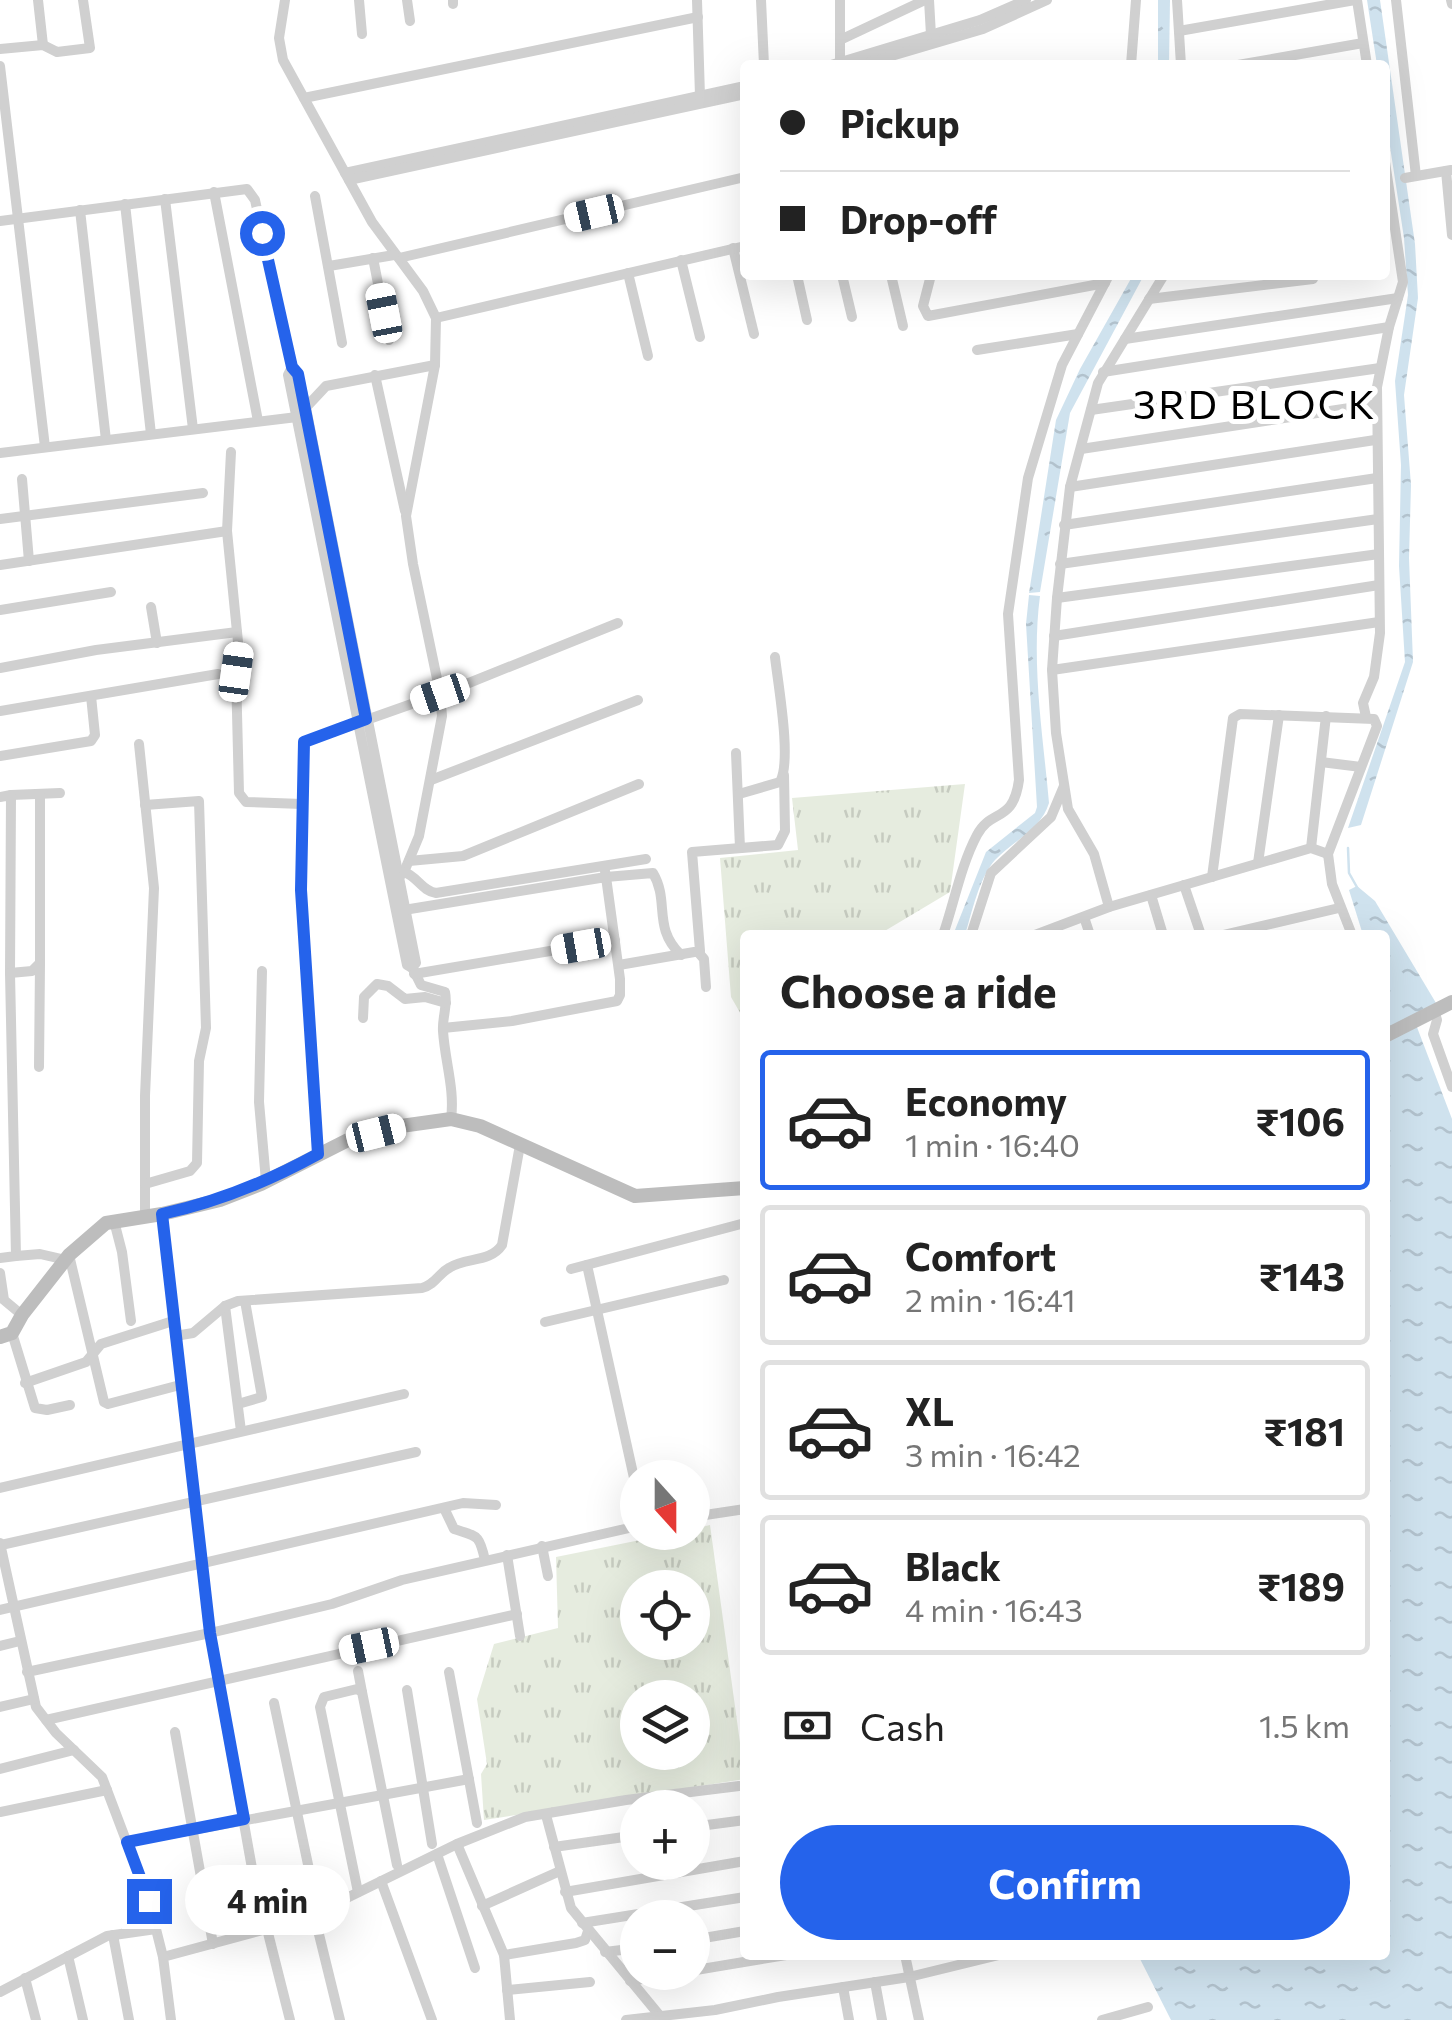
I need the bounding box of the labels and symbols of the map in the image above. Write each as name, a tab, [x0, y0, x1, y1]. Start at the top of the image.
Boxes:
car	[561, 192, 627, 234]
route start	[240, 211, 285, 256]
car	[364, 281, 404, 345]
district label: 3RD BLOCK	[1133, 378, 1377, 427]
car	[217, 640, 255, 704]
car	[407, 670, 473, 718]
car	[549, 926, 613, 966]
car	[343, 1111, 409, 1155]
north arrow	[620, 1460, 710, 1550]
car	[337, 1625, 401, 1667]
callout: 4 min	[184, 1866, 349, 1936]
route end	[127, 1879, 172, 1924]

